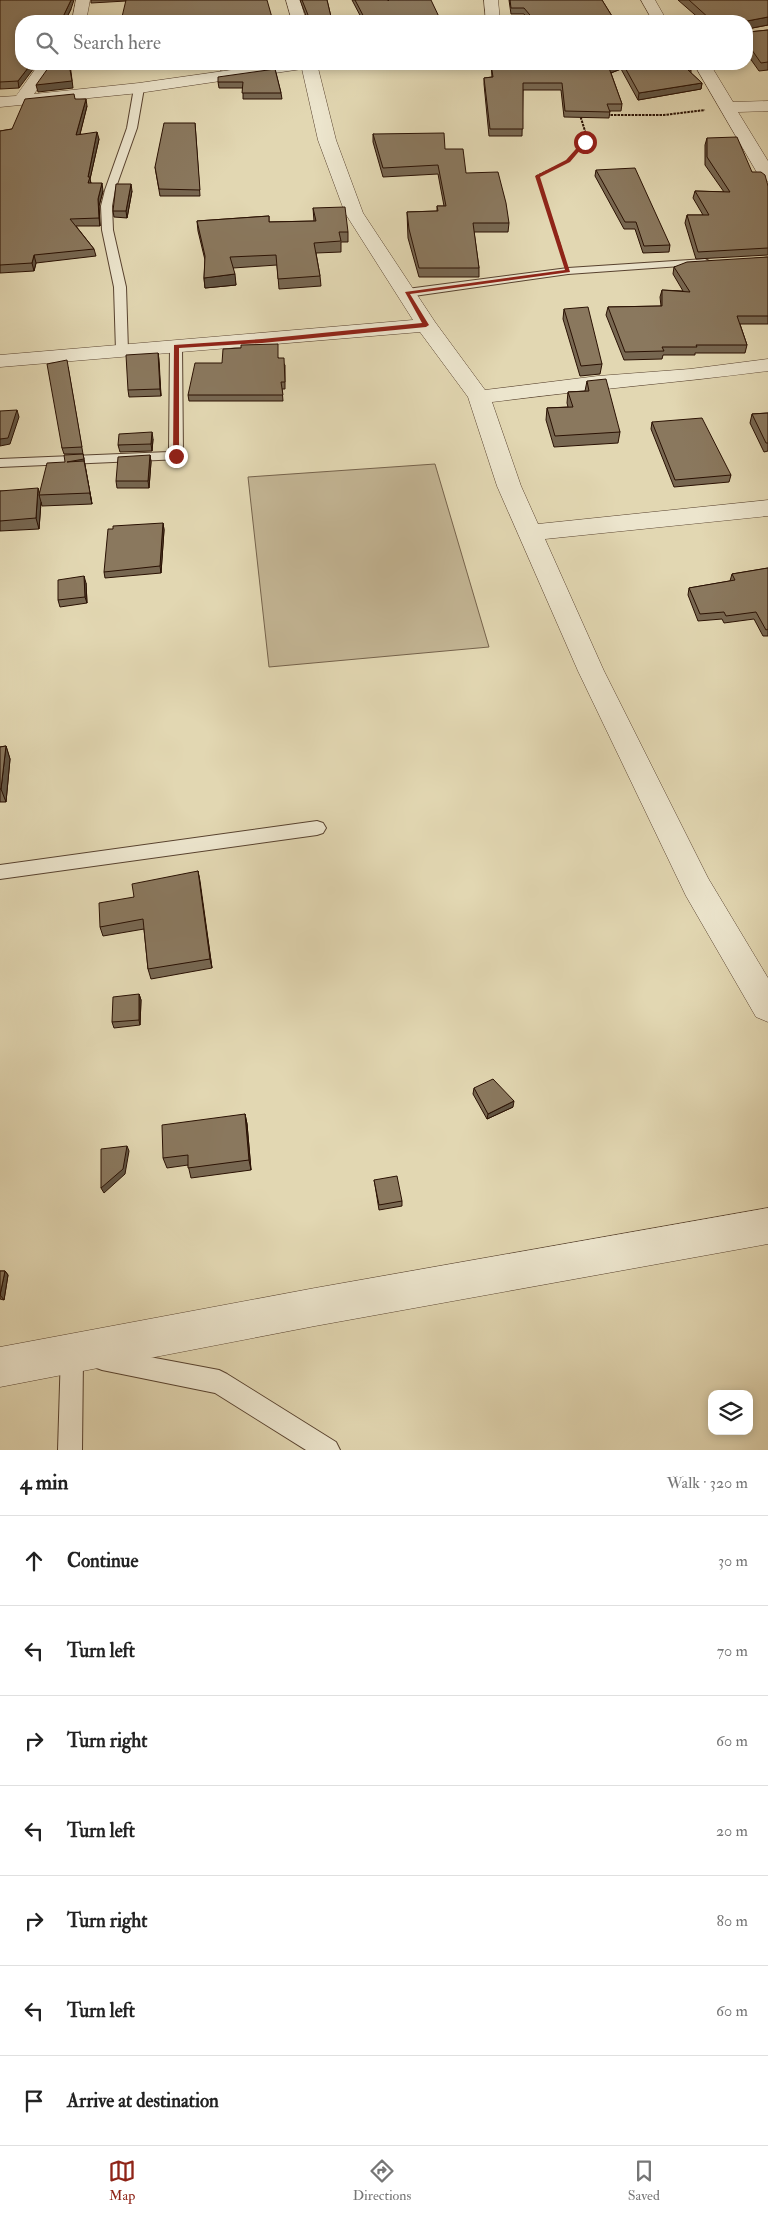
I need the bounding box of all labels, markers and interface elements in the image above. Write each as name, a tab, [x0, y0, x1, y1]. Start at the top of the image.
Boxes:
search box	[15, 15, 753, 70]
icon: search	[33, 29, 61, 57]
text: Search here	[73, 31, 161, 55]
route start	[574, 131, 597, 154]
route end	[165, 445, 188, 468]
map controls	[708, 1390, 753, 1435]
button: layers	[708, 1390, 753, 1435]
text: 4 min	[20, 1469, 68, 1496]
text: Walk · 320 m	[667, 1473, 748, 1493]
icon: ahead	[20, 1547, 48, 1575]
text: Continue	[67, 1549, 138, 1573]
text: 30 m	[718, 1551, 748, 1571]
icon: left	[20, 1637, 48, 1665]
text: Turn left	[67, 1639, 135, 1663]
text: 70 m	[717, 1641, 748, 1661]
icon: right	[20, 1727, 48, 1755]
text: Turn right	[67, 1729, 147, 1753]
text: 60 m	[716, 1731, 748, 1751]
icon: left	[20, 1817, 48, 1845]
text: Turn left	[67, 1819, 135, 1843]
text: 20 m	[716, 1821, 748, 1841]
icon: right	[20, 1907, 48, 1935]
text: Turn right	[67, 1909, 147, 1933]
text: 80 m	[717, 1911, 748, 1931]
icon: left	[20, 1997, 48, 2025]
text: Turn left	[67, 1999, 135, 2023]
text: 60 m	[716, 2001, 748, 2021]
icon: arrive	[20, 2087, 48, 2115]
text: Arrive at destination	[67, 2089, 219, 2113]
tab: Map	[108, 2157, 136, 2204]
tab: Directions	[353, 2157, 411, 2204]
tab: Saved	[628, 2157, 660, 2204]

